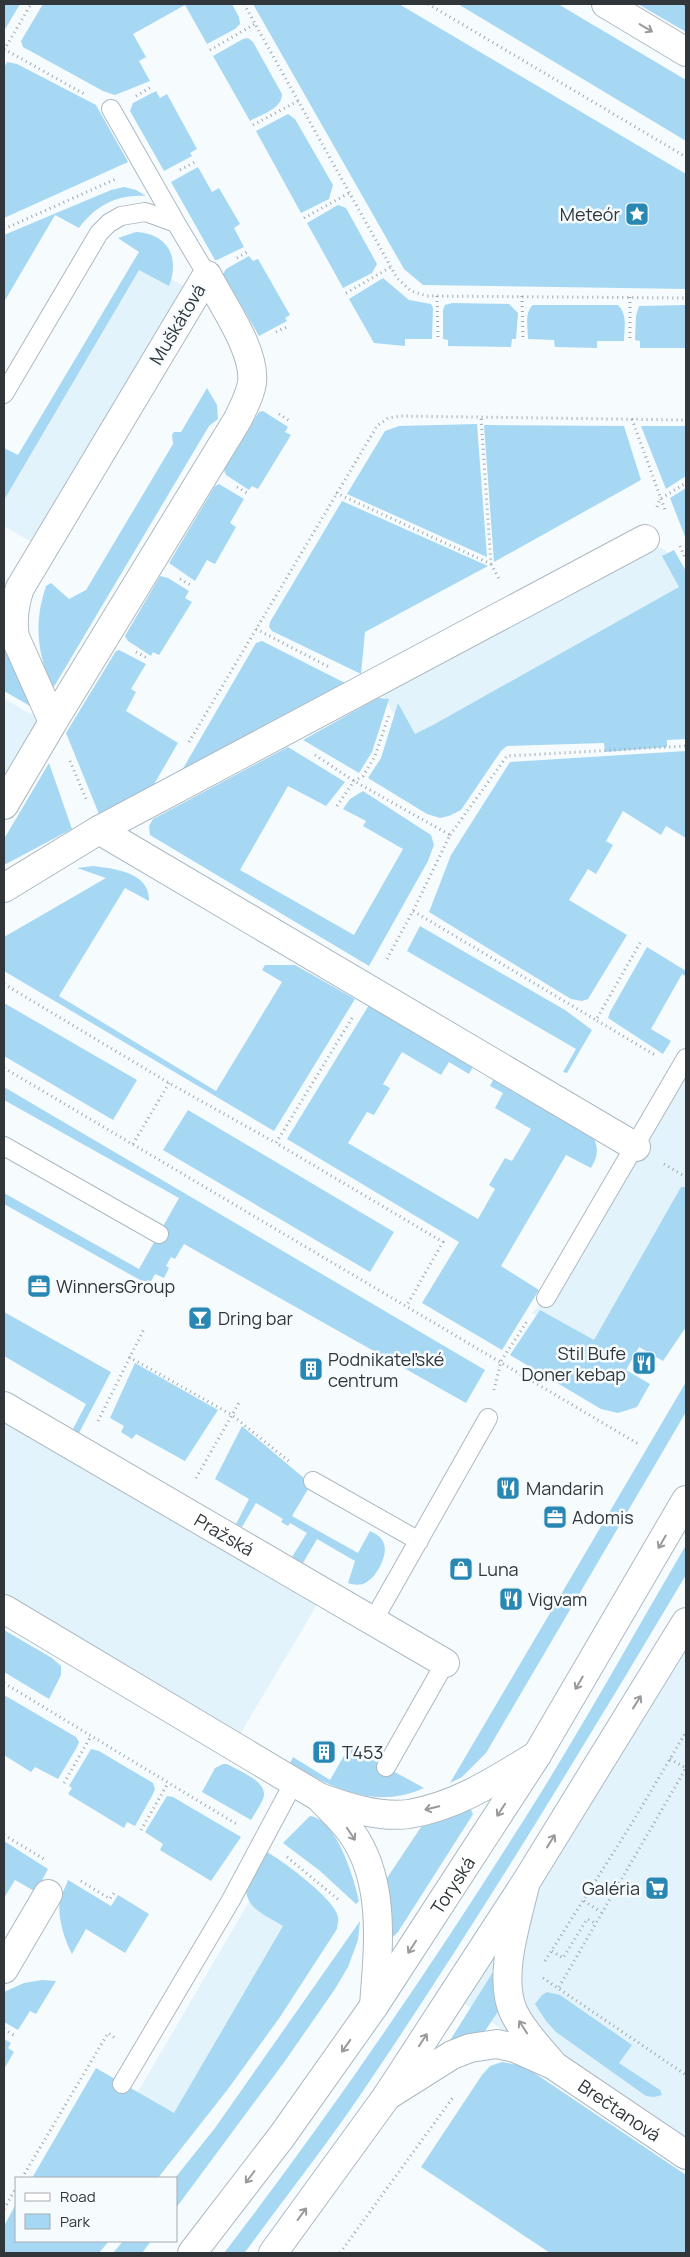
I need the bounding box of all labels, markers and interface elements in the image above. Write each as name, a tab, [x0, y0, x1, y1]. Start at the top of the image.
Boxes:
one-way arrow	[639, 23, 653, 33]
place icon: Meteór	[624, 201, 650, 227]
place label: Meteór	[560, 202, 620, 226]
street label: Muškátová	[144, 279, 210, 369]
office icon: WinnersGroup	[26, 1273, 52, 1299]
place label: WinnersGroup	[56, 1274, 175, 1298]
bar icon: Dring bar	[187, 1305, 213, 1331]
place label: Dring bar	[218, 1306, 293, 1330]
place label: Stil Bufe Doner kebap	[521, 1341, 626, 1386]
place label: Podnikateľské centrum	[328, 1347, 444, 1392]
restaurant icon: Stil Bufe Doner kebap	[631, 1350, 657, 1376]
building icon: Podnikateľské centrum	[298, 1356, 324, 1382]
restaurant icon: Mandarin	[495, 1475, 521, 1501]
place label: Mandarin	[526, 1476, 604, 1500]
office icon: Adomis	[542, 1504, 568, 1530]
place label: Adomis	[572, 1505, 634, 1529]
street label: Pražská	[190, 1508, 258, 1561]
one-way arrow	[656, 1535, 666, 1549]
shop icon: Luna	[448, 1556, 474, 1582]
place label: Luna	[478, 1557, 519, 1581]
restaurant icon: Vigvam	[498, 1586, 524, 1612]
place label: Vigvam	[528, 1587, 587, 1611]
one-way arrow	[574, 1675, 584, 1689]
one-way arrow	[632, 1696, 642, 1710]
building icon: T453	[311, 1739, 337, 1765]
place label: T453	[342, 1740, 383, 1764]
one-way arrow	[496, 1803, 506, 1817]
one-way arrow	[424, 1804, 440, 1813]
one-way arrow	[346, 1827, 356, 1841]
one-way arrow	[547, 1834, 557, 1848]
street label: Toryská	[425, 1852, 480, 1919]
supermarket icon: Galéria	[644, 1875, 670, 1901]
place label: Galéria	[582, 1876, 640, 1900]
one-way arrow	[407, 1939, 417, 1953]
one-way arrow	[518, 2020, 528, 2034]
one-way arrow	[418, 2034, 428, 2048]
one-way arrow	[341, 2039, 351, 2053]
street label: Brečtanová	[574, 2074, 666, 2147]
one-way arrow	[245, 2170, 256, 2183]
legend	[15, 2177, 178, 2242]
text: Road	[60, 2186, 96, 2207]
one-way arrow	[297, 2207, 307, 2221]
text: Park	[60, 2211, 90, 2232]

